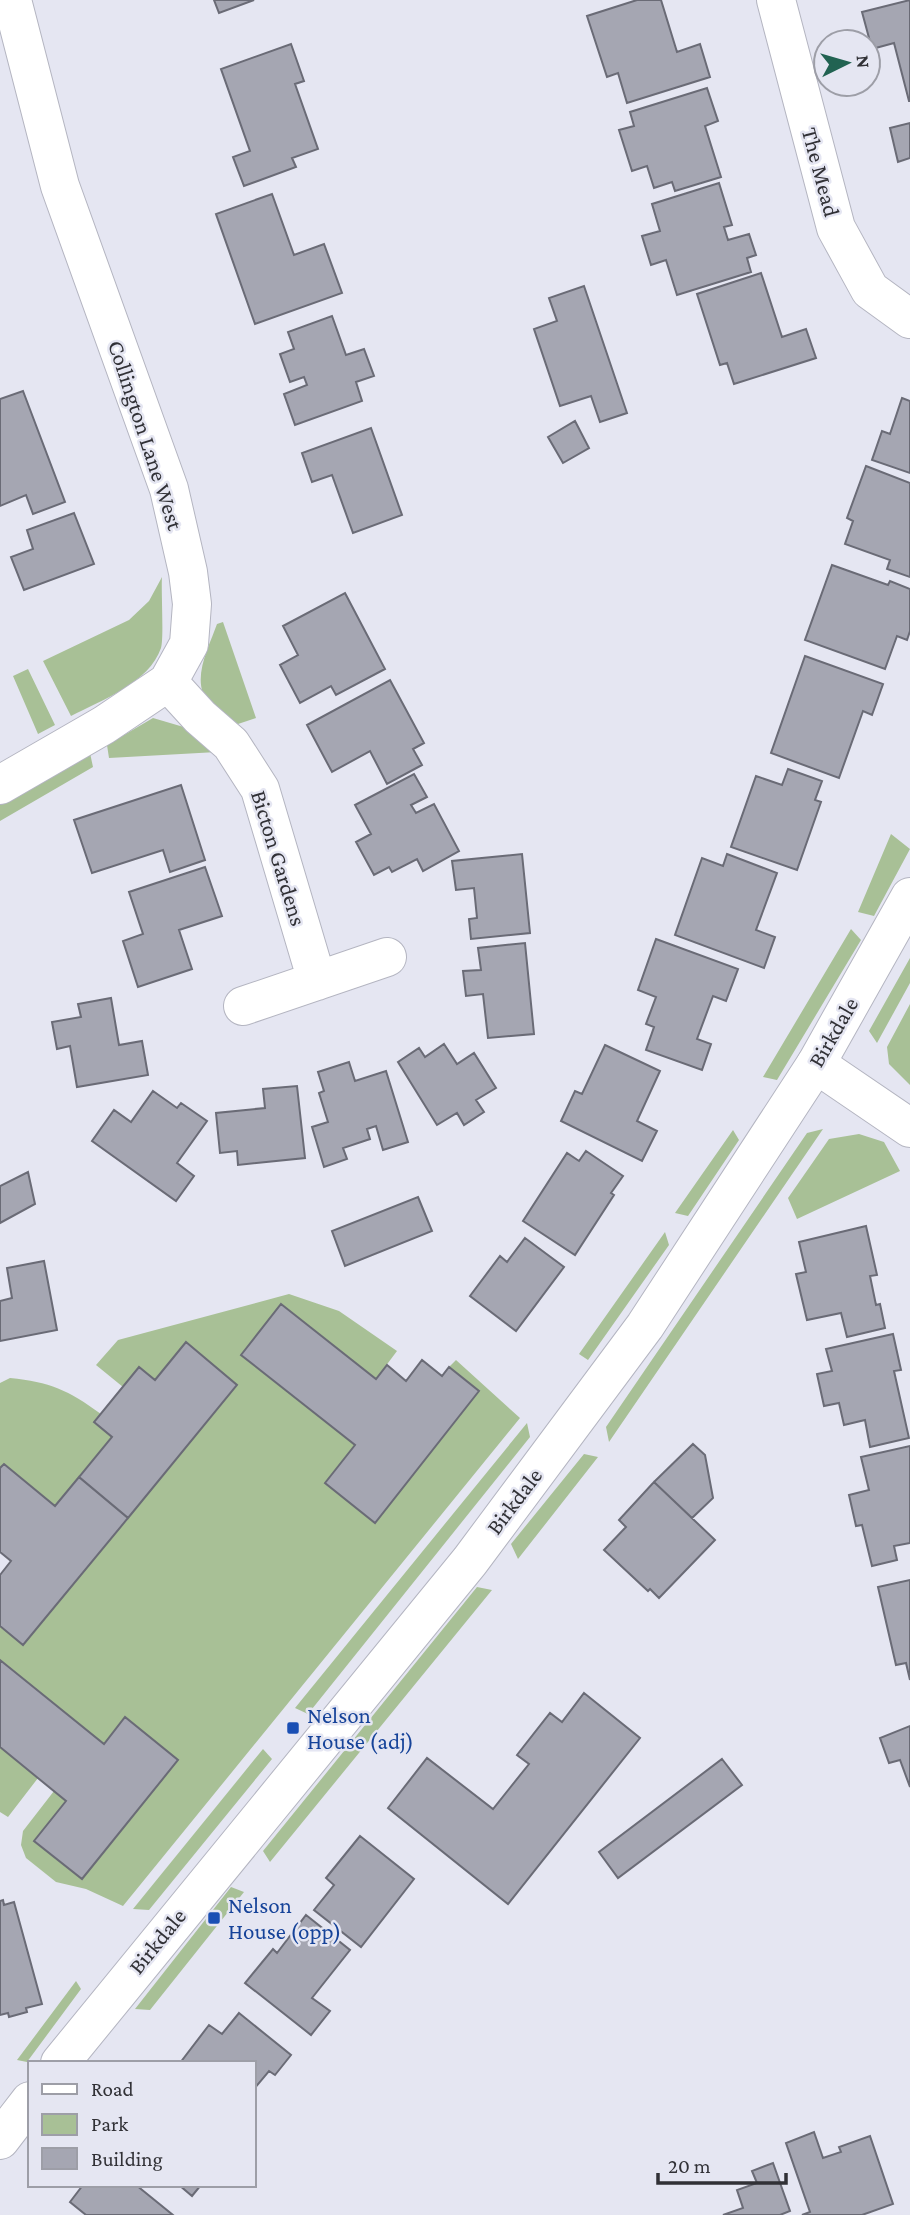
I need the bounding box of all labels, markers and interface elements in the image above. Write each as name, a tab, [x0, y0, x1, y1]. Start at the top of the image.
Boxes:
north arrow	[812, 28, 882, 98]
text: N	[852, 54, 874, 69]
street label: The Mead	[797, 125, 845, 219]
street label: Collington Lane West	[103, 337, 189, 533]
street label: Bicton Gardens	[246, 787, 312, 929]
street label: Birkdale	[803, 992, 863, 1072]
street label: Birkdale	[481, 1463, 547, 1539]
place label: Nelson House (adj)	[307, 1702, 414, 1755]
marker: Nelson House (adj)	[285, 1720, 301, 1736]
place label: Nelson House (opp)	[228, 1892, 341, 1945]
street label: Birkdale	[123, 1903, 191, 1979]
marker: Nelson House (opp)	[206, 1910, 222, 1926]
legend	[28, 2061, 256, 2187]
text: Road	[91, 2077, 134, 2101]
text: Park	[91, 2112, 128, 2136]
scale bar	[658, 2142, 786, 2186]
text: Building	[91, 2147, 163, 2171]
text: 20 m	[668, 2154, 711, 2178]

